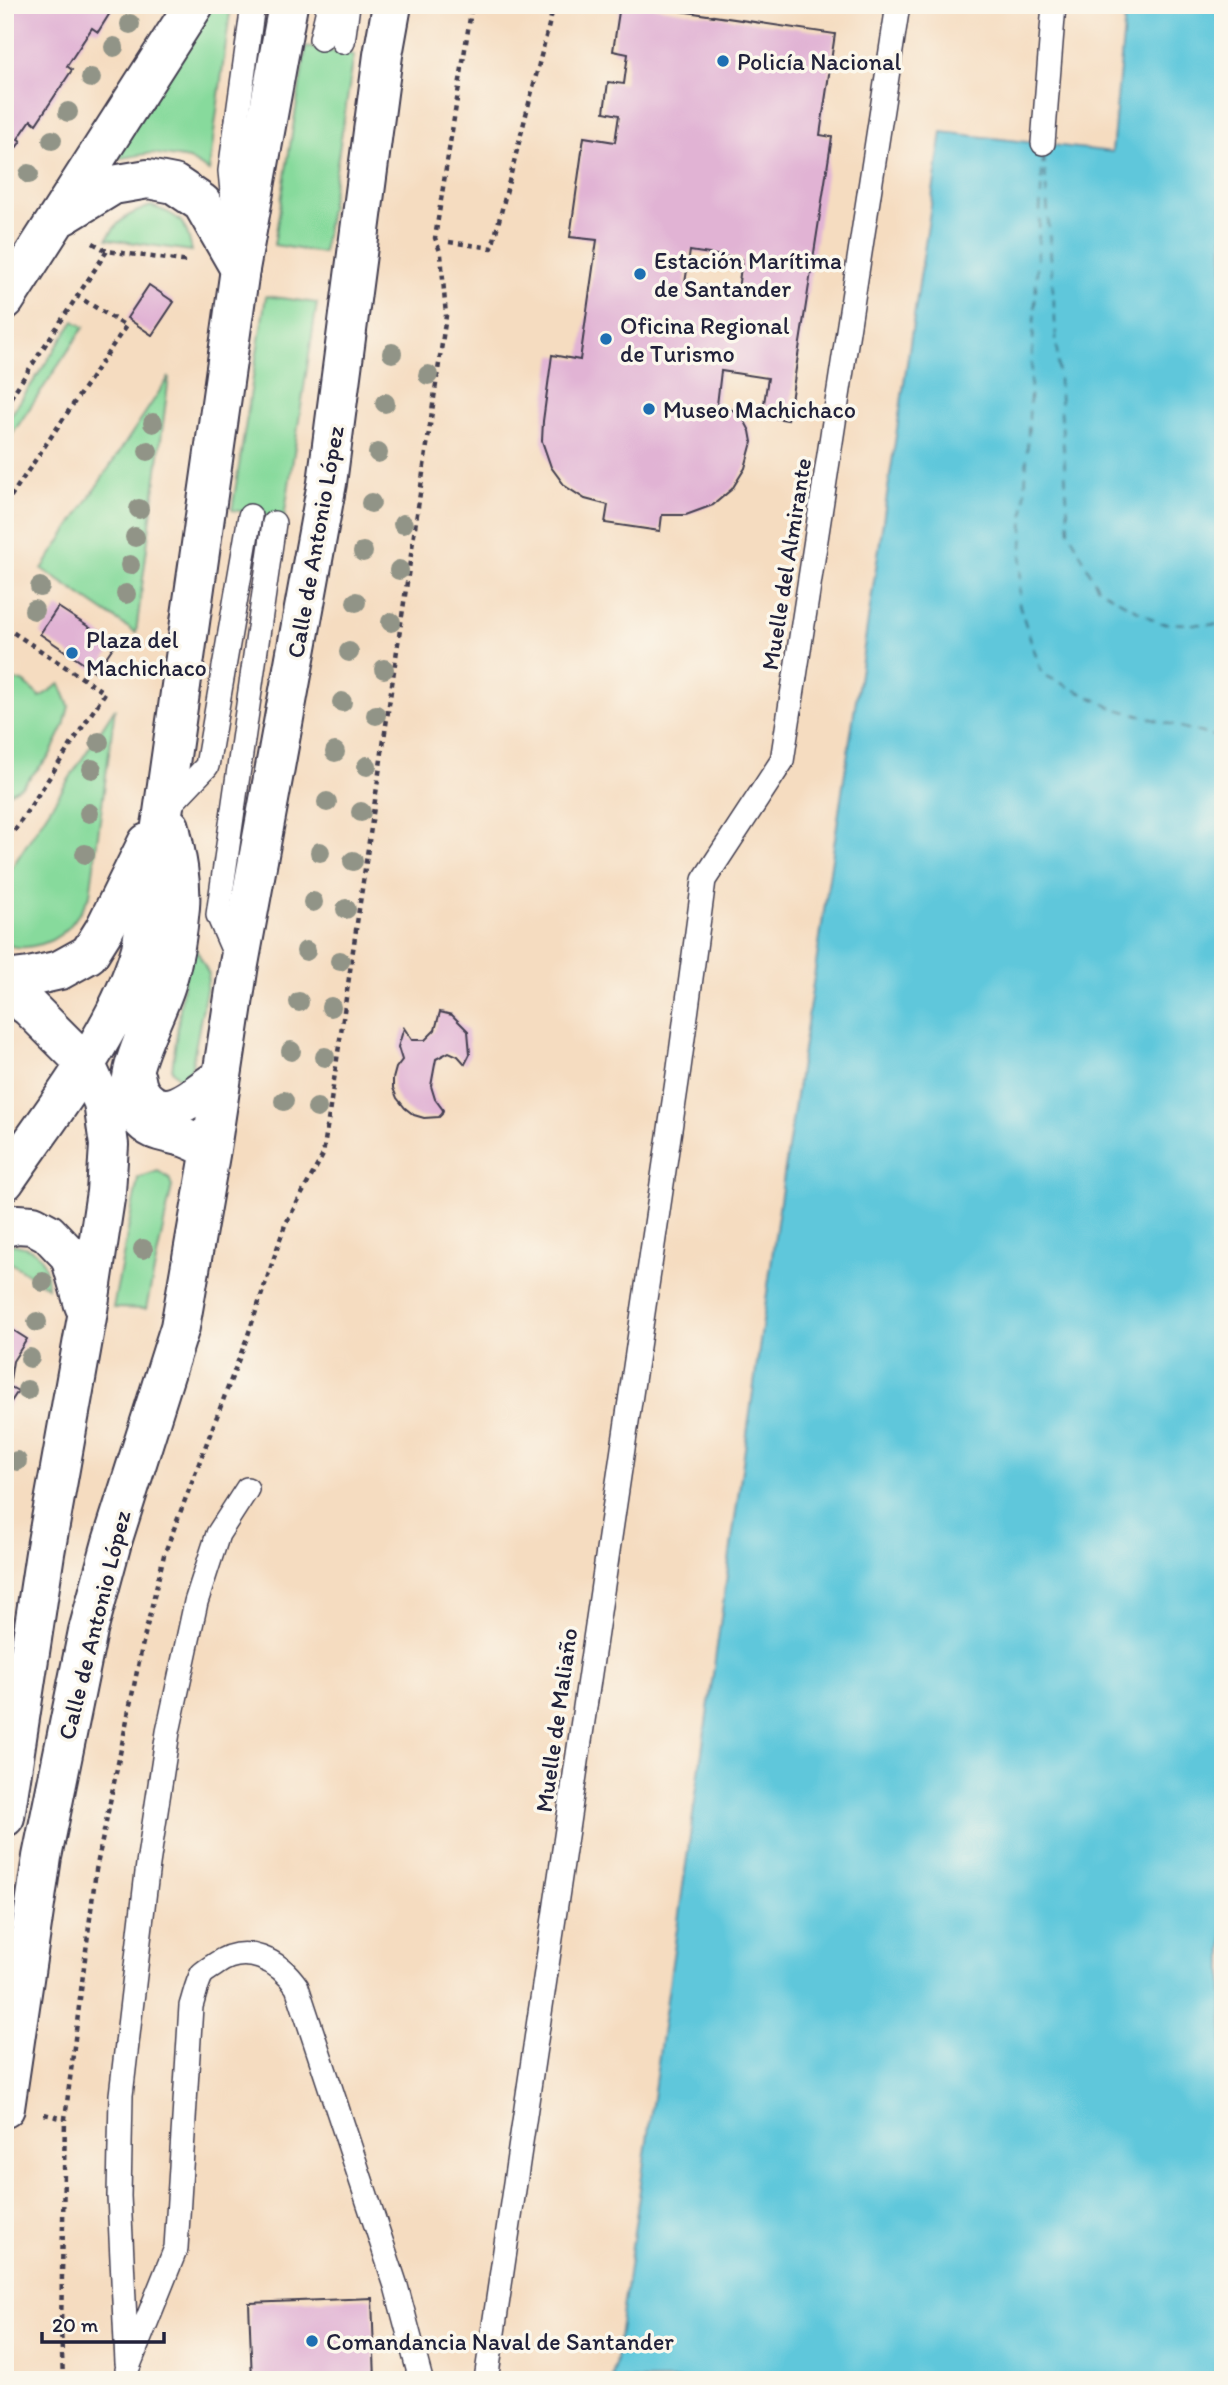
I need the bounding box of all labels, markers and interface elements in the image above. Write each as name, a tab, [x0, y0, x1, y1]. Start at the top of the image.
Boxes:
place label: Policía Nacional	[737, 47, 901, 76]
marker: Policía Nacional	[715, 53, 731, 69]
place label: Estación Marítima de Santander	[654, 246, 842, 303]
marker: Estación Marítima de Santander	[632, 266, 648, 282]
place label: Oficina Regional de Turismo	[620, 311, 790, 368]
marker: Oficina Regional de Turismo	[598, 331, 614, 347]
place label: Museo Machichaco	[663, 395, 856, 424]
marker: Museo Machichaco	[641, 401, 657, 417]
street label: Calle de Antonio López	[280, 424, 350, 660]
street label: Muelle del Almirante	[755, 456, 817, 672]
place label: Plaza del Machichaco	[86, 625, 207, 682]
marker: Plaza del Machichaco	[64, 645, 80, 661]
street label: Calle de Antonio López	[51, 1507, 137, 1743]
street label: Muelle de Maliaño	[529, 1626, 583, 1814]
scale bar	[42, 2301, 164, 2345]
text: 20 m	[52, 2312, 99, 2337]
place label: Comandancia Naval de Santander	[326, 2327, 674, 2356]
marker: Comandancia Naval de Santander	[304, 2333, 320, 2349]

